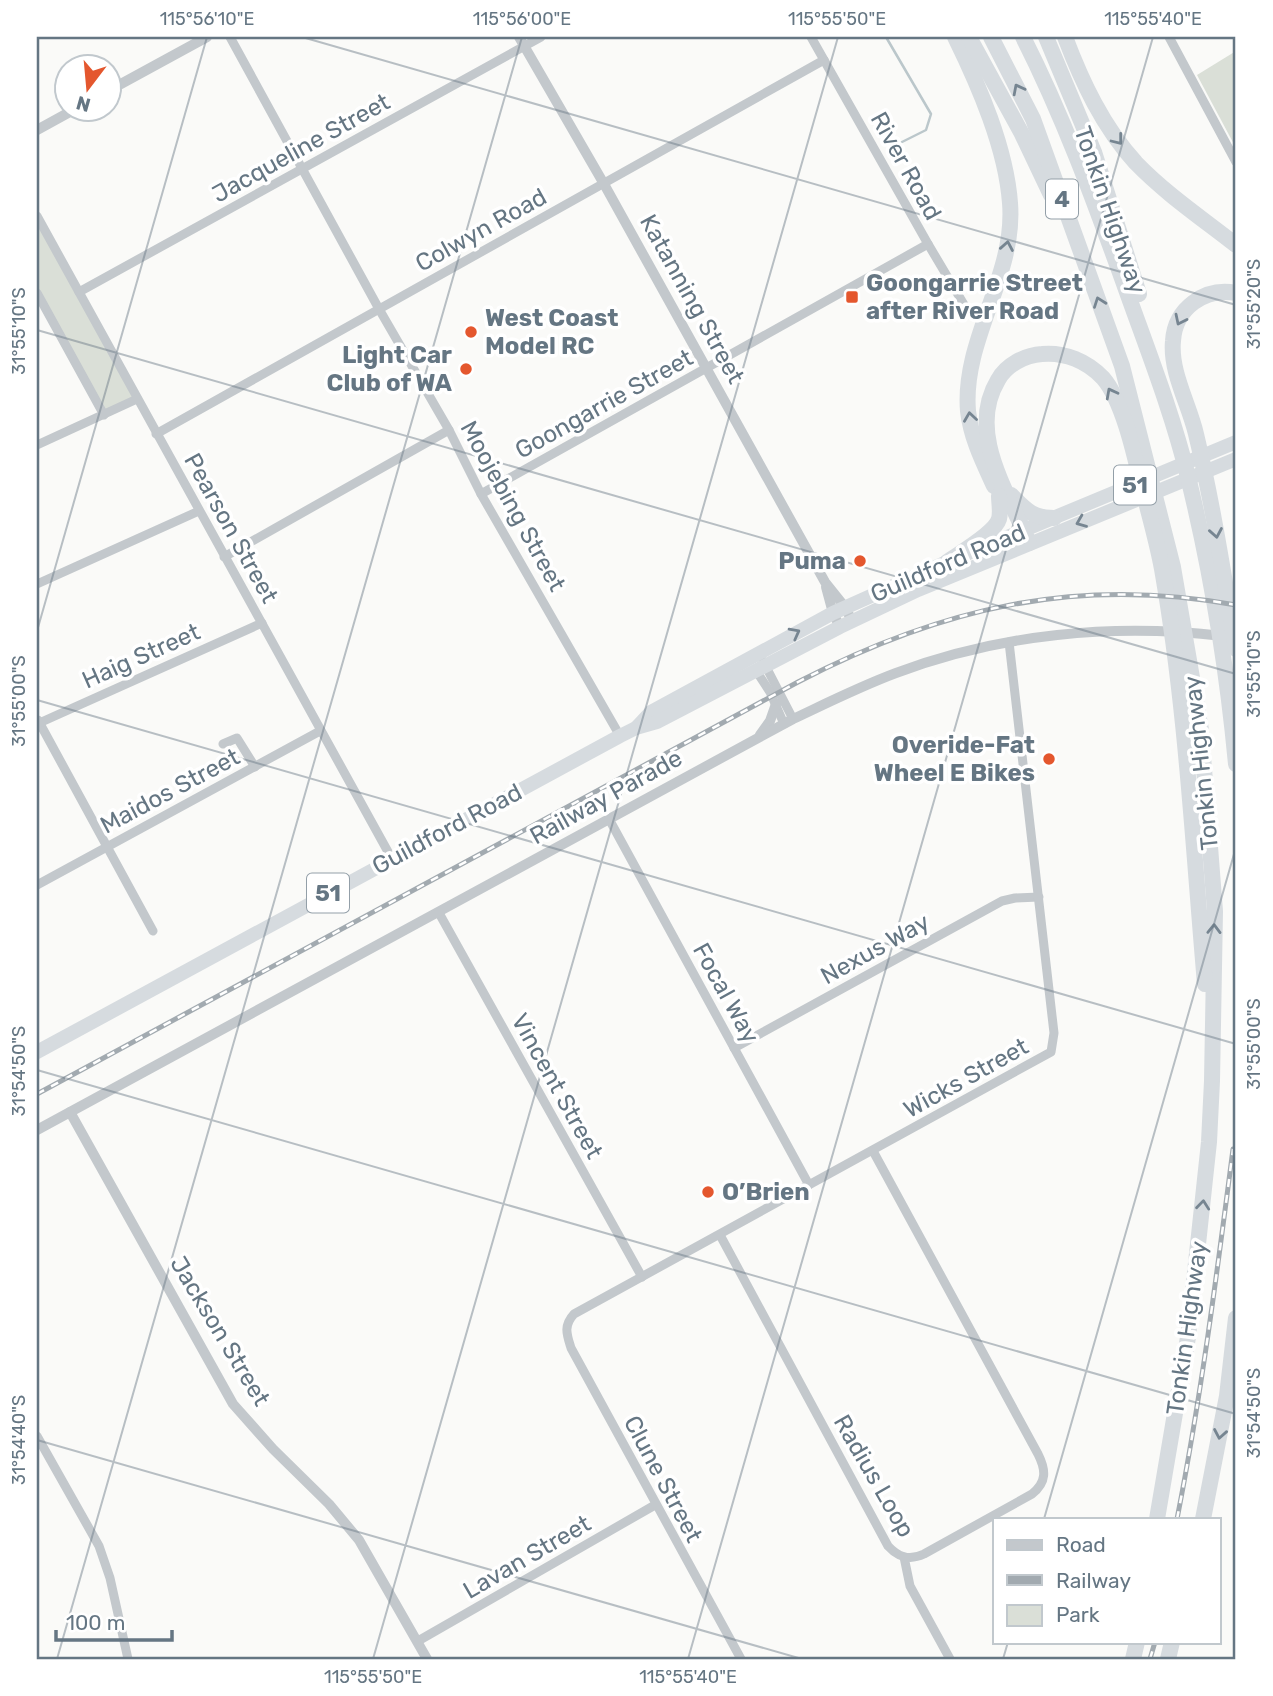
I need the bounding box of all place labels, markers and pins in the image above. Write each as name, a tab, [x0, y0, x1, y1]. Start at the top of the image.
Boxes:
place label: Goongarrie Street after River Road	[866, 269, 1083, 325]
marker: Goongarrie Street after River Road	[844, 289, 860, 305]
place label: West Coast Model RC	[485, 304, 618, 360]
marker: West Coast Model RC	[463, 324, 479, 340]
place label: Light Car Club of WA	[327, 341, 452, 397]
marker: Light Car Club of WA	[458, 361, 474, 377]
place label: Puma	[778, 547, 846, 575]
marker: Puma	[852, 553, 868, 569]
place label: Overide-Fat Wheel E Bikes	[874, 731, 1035, 787]
marker: Overide-Fat Wheel E Bikes	[1041, 751, 1057, 767]
place label: O’Brien	[722, 1178, 810, 1206]
marker: O’Brien	[700, 1184, 716, 1200]

